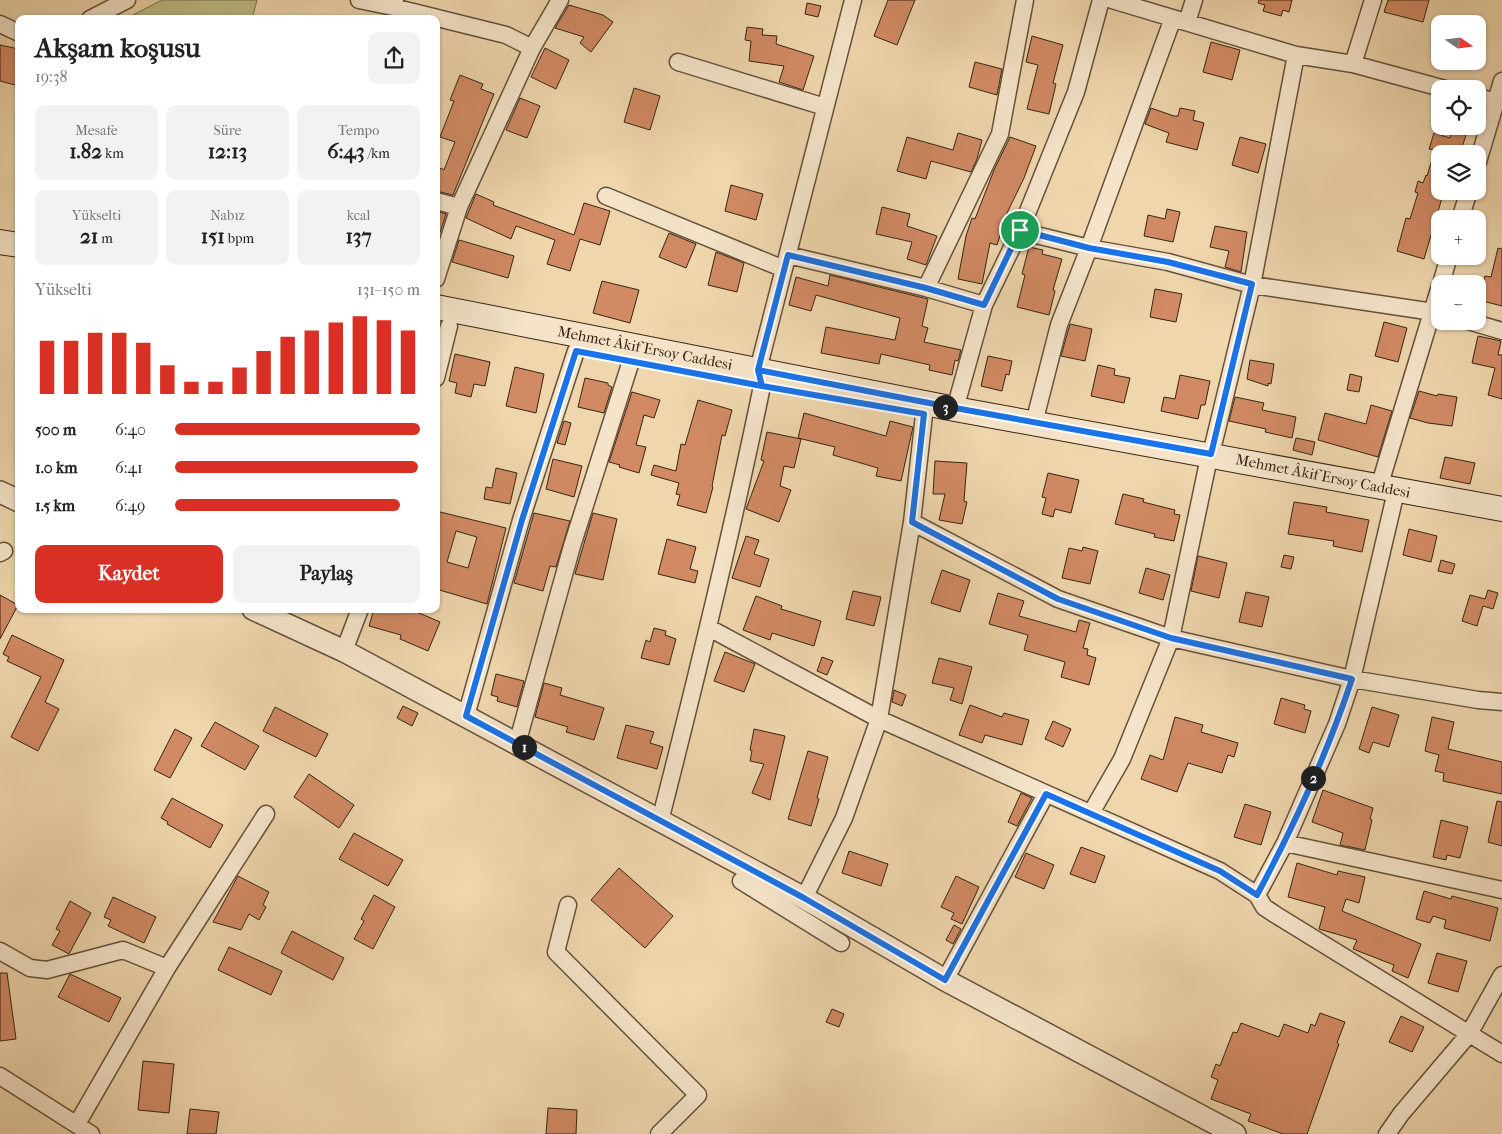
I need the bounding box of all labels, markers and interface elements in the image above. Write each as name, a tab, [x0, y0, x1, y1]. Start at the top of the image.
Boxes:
north arrow	[1431, 15, 1486, 70]
map controls	[1431, 15, 1486, 330]
text: Akşam koşusu	[35, 31, 201, 64]
button: share	[368, 32, 420, 84]
text: 19:38	[35, 67, 68, 86]
button: locate	[1431, 80, 1486, 135]
text: Mesafe	[75, 122, 118, 139]
text: Süre	[214, 122, 241, 139]
text: Tempo	[338, 122, 379, 139]
text: 1.82	[69, 139, 102, 163]
text: 12:13	[208, 139, 247, 163]
text: 6:43	[327, 139, 365, 163]
text: km	[102, 145, 124, 162]
text: /km	[365, 145, 390, 162]
button: layers	[1431, 145, 1486, 200]
text: Yükselti	[72, 207, 121, 224]
text: Nabız	[210, 207, 245, 224]
text: kcal	[347, 207, 370, 224]
pin	[999, 209, 1041, 251]
button: +	[1431, 210, 1486, 265]
icon: arrive	[1006, 216, 1034, 244]
text: 21	[80, 224, 98, 248]
text: 151	[201, 224, 225, 248]
text: 137	[345, 224, 372, 248]
text: m	[98, 230, 113, 247]
text: bpm	[225, 230, 254, 247]
button: −	[1431, 275, 1486, 330]
text: Yükselti	[35, 280, 92, 299]
text: 131–150 m	[357, 280, 420, 299]
street label: Mehmet Âkif Ersoy Caddesi	[556, 322, 735, 374]
pin: 3	[932, 394, 958, 420]
text: 3	[943, 399, 948, 416]
text: 500 m	[35, 420, 76, 439]
text: 6:40	[115, 420, 146, 439]
street label: Mehmet Âkif Ersoy Caddesi	[1234, 450, 1413, 502]
text: 1.0 km	[35, 458, 78, 477]
text: 6:41	[115, 458, 143, 477]
text: 1.5 km	[35, 496, 75, 515]
text: 6:49	[115, 496, 145, 515]
button: Kaydet	[35, 545, 223, 603]
button: Paylaş	[233, 545, 420, 603]
pin: 1	[512, 734, 536, 760]
text: 1	[522, 739, 527, 756]
pin: 2	[1300, 766, 1326, 790]
text: 2	[1310, 770, 1317, 787]

